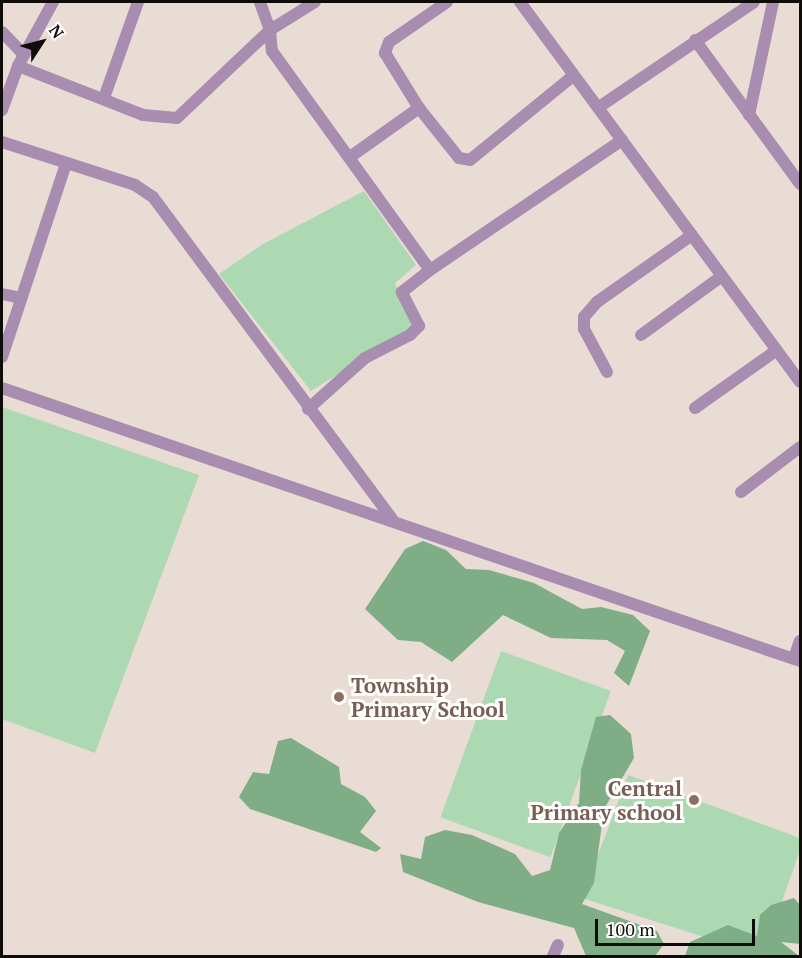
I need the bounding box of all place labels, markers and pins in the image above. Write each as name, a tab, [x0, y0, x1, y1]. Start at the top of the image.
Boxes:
place label: Township Primary School	[351, 672, 505, 722]
marker: Township Primary School	[332, 690, 346, 704]
place label: Central Primary school	[531, 775, 682, 825]
marker: Central Primary school	[687, 793, 701, 807]

